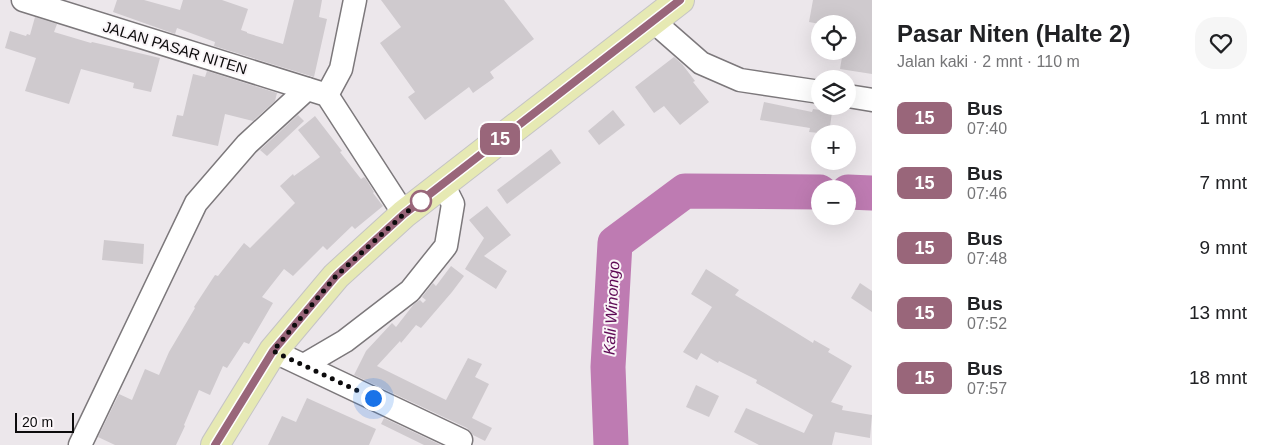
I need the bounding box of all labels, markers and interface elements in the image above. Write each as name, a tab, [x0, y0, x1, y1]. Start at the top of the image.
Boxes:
map controls	[811, 15, 856, 225]
button: locate	[811, 15, 856, 60]
street label: JALAN PASAR NITEN	[101, 17, 249, 78]
button: heart	[1195, 17, 1247, 69]
text: Pasar Niten (Halte 2)	[897, 20, 1130, 47]
text: Jalan kaki · 2 mnt · 110 m	[897, 53, 1080, 70]
button: layers	[811, 70, 856, 115]
text: Bus	[967, 98, 1003, 119]
text: 1 mnt	[1199, 107, 1247, 128]
text: 15	[914, 108, 935, 128]
text: 07:40	[967, 120, 1007, 137]
line badge: 15	[478, 123, 522, 155]
button: +	[811, 125, 856, 170]
text: 15	[490, 129, 510, 149]
text: Bus	[967, 163, 1003, 184]
text: 7 mnt	[1199, 172, 1247, 193]
text: 15	[914, 173, 935, 193]
button: −	[811, 180, 856, 225]
text: 07:46	[967, 185, 1007, 202]
unlabelled marker	[410, 190, 432, 212]
text: Bus	[967, 228, 1003, 249]
text: 9 mnt	[1199, 237, 1247, 258]
text: 15	[914, 238, 935, 258]
text: 07:48	[967, 250, 1007, 267]
water label: Kali Winongo	[601, 260, 622, 355]
text: Bus	[967, 293, 1003, 314]
text: 13 mnt	[1189, 302, 1247, 323]
text: 15	[914, 303, 935, 323]
text: 07:52	[967, 315, 1007, 332]
text: Bus	[967, 358, 1003, 379]
text: 18 mnt	[1189, 367, 1247, 388]
text: 15	[914, 368, 935, 388]
text: 07:57	[967, 380, 1007, 397]
your location	[361, 386, 386, 411]
scale bar	[15, 410, 74, 433]
text: 20 m	[22, 414, 53, 430]

